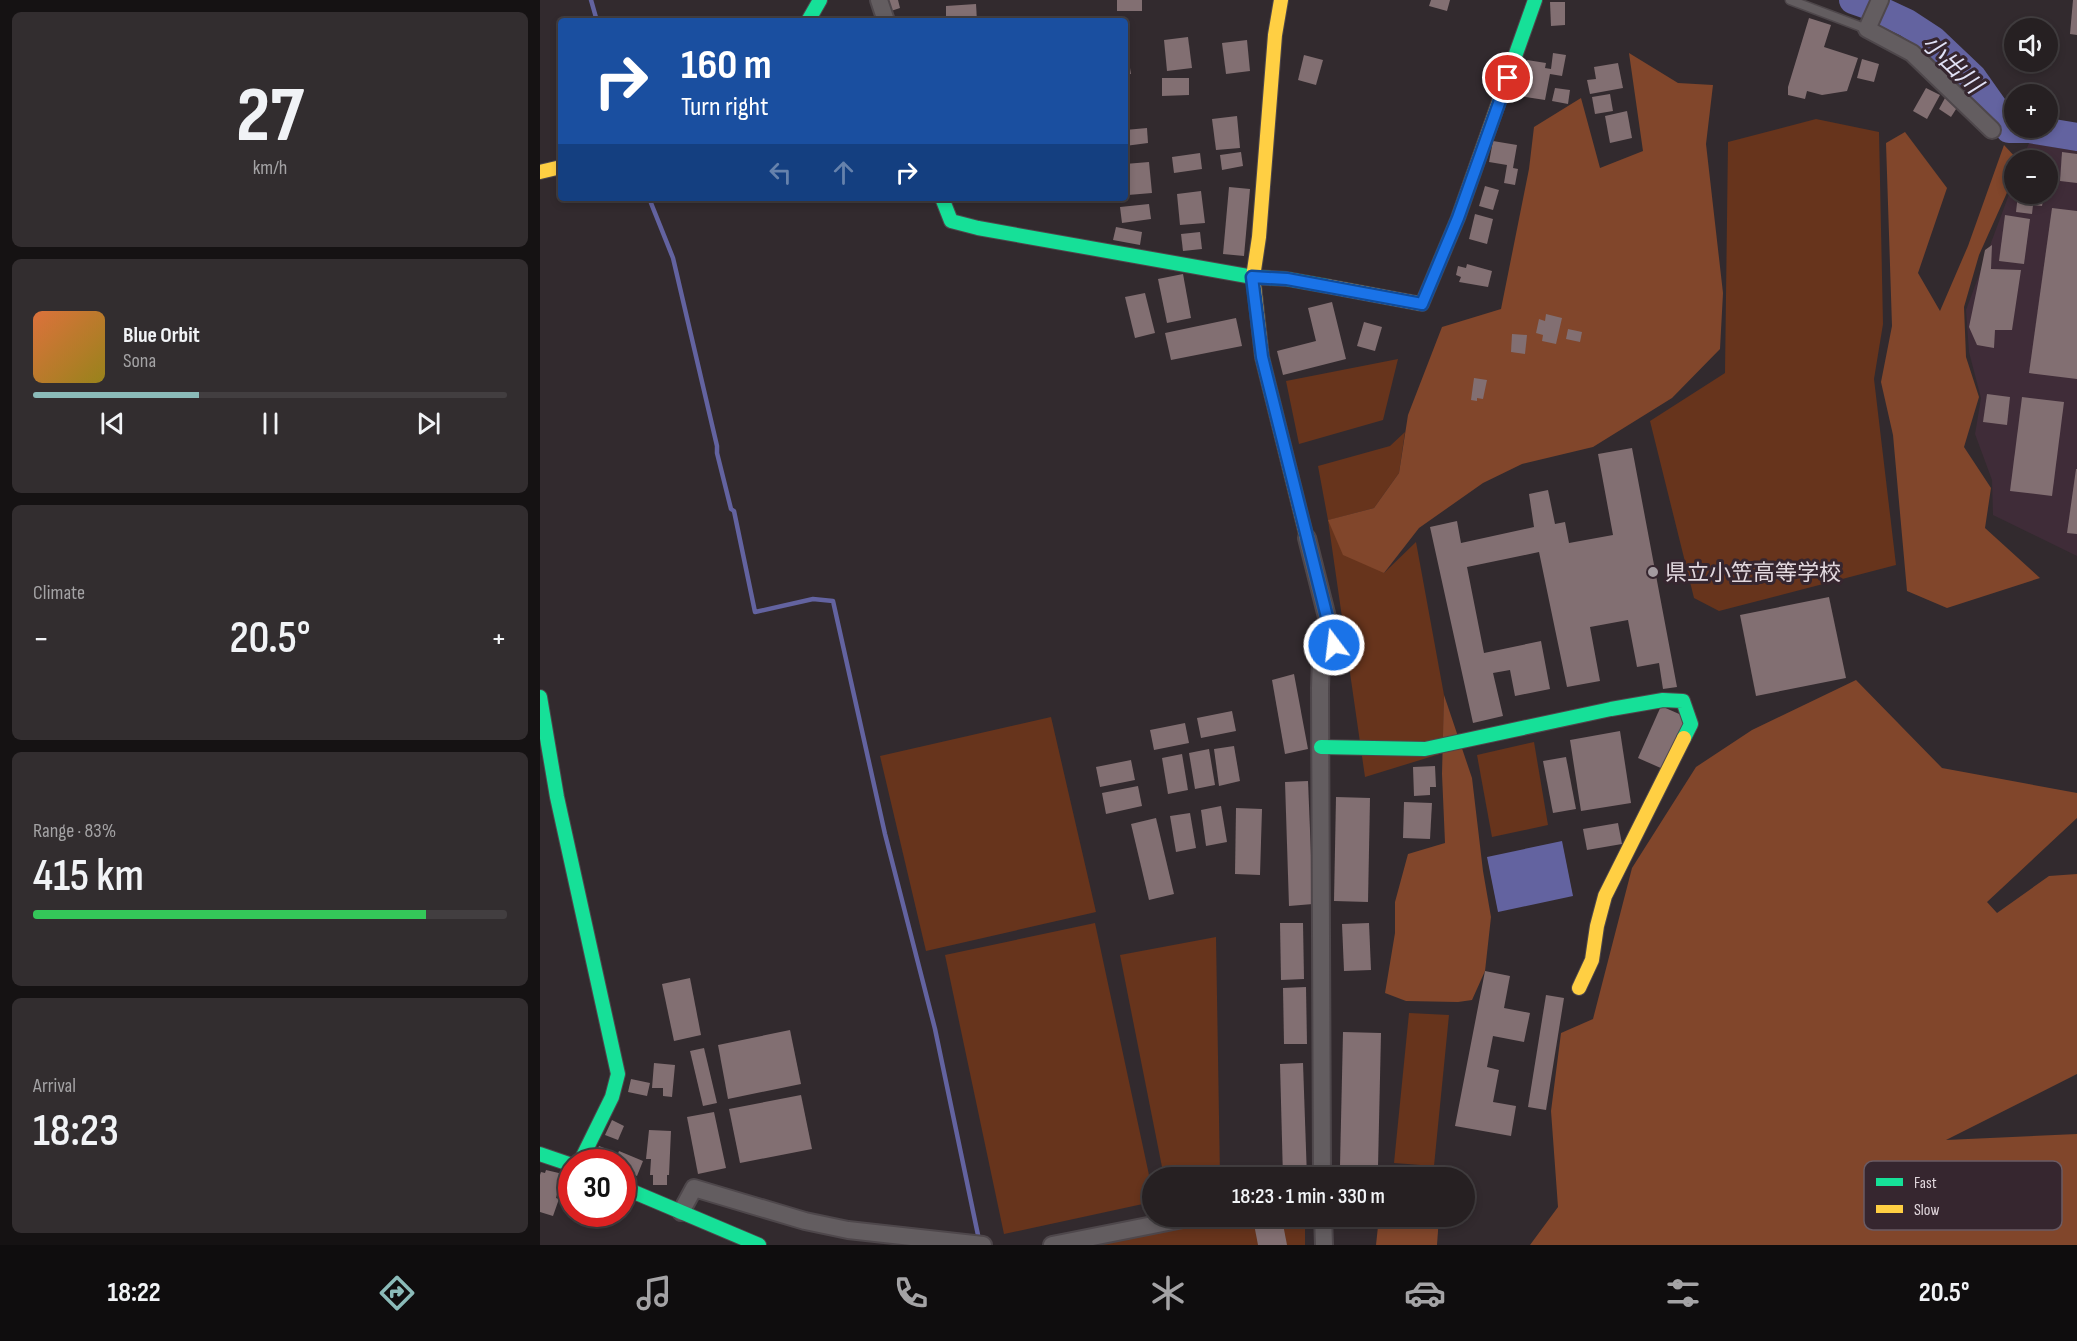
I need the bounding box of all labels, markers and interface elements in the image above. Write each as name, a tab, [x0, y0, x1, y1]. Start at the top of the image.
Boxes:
map controls	[2004, 18, 2058, 204]
button: sound	[2004, 18, 2058, 72]
water label: 小出川	[1916, 29, 1990, 102]
text: 160 m	[681, 40, 772, 91]
icon: right	[582, 42, 660, 120]
pin	[1482, 52, 1533, 103]
icon: arrive	[1491, 61, 1524, 94]
text: 27	[236, 70, 304, 163]
button: +	[2004, 84, 2058, 138]
text: Turn right	[681, 91, 768, 123]
button: −	[2004, 150, 2058, 204]
text: km/h	[253, 156, 287, 180]
icon: left	[764, 156, 797, 189]
icon: ahead	[827, 156, 860, 189]
icon: right	[890, 156, 923, 189]
text: Blue Orbit	[123, 322, 200, 349]
text: Sona	[123, 349, 156, 373]
icon: previous	[96, 407, 129, 440]
icon: pause	[254, 407, 287, 440]
icon: next	[412, 407, 445, 440]
place label: 県立小笠高等学校	[1665, 560, 1841, 587]
marker: 県立小笠高等学校	[1646, 565, 1660, 579]
text: Climate	[33, 581, 85, 605]
text: 20.5°	[229, 611, 311, 666]
position arrow	[1302, 613, 1366, 677]
text: −	[33, 619, 49, 659]
text: +	[491, 619, 507, 659]
text: Range · 83%	[33, 819, 116, 843]
text: 415 km	[33, 849, 144, 904]
text: Arrival	[33, 1074, 76, 1098]
text: 18:23	[33, 1104, 119, 1159]
speed limit sign: 30	[558, 1149, 636, 1227]
legend	[1864, 1161, 2062, 1230]
text: Fast	[1914, 1174, 1937, 1193]
text: 18:23 · 1 min · 330 m	[1232, 1183, 1385, 1210]
text: Slow	[1914, 1201, 1939, 1220]
icon: directions	[376, 1272, 418, 1314]
icon: music	[633, 1272, 675, 1314]
icon: phone	[890, 1272, 932, 1314]
icon: climate	[1147, 1272, 1189, 1314]
icon: car	[1404, 1272, 1446, 1314]
icon: filters	[1662, 1272, 1704, 1314]
text: 18:22	[108, 1277, 161, 1309]
text: 20.5°	[1919, 1277, 1969, 1309]

